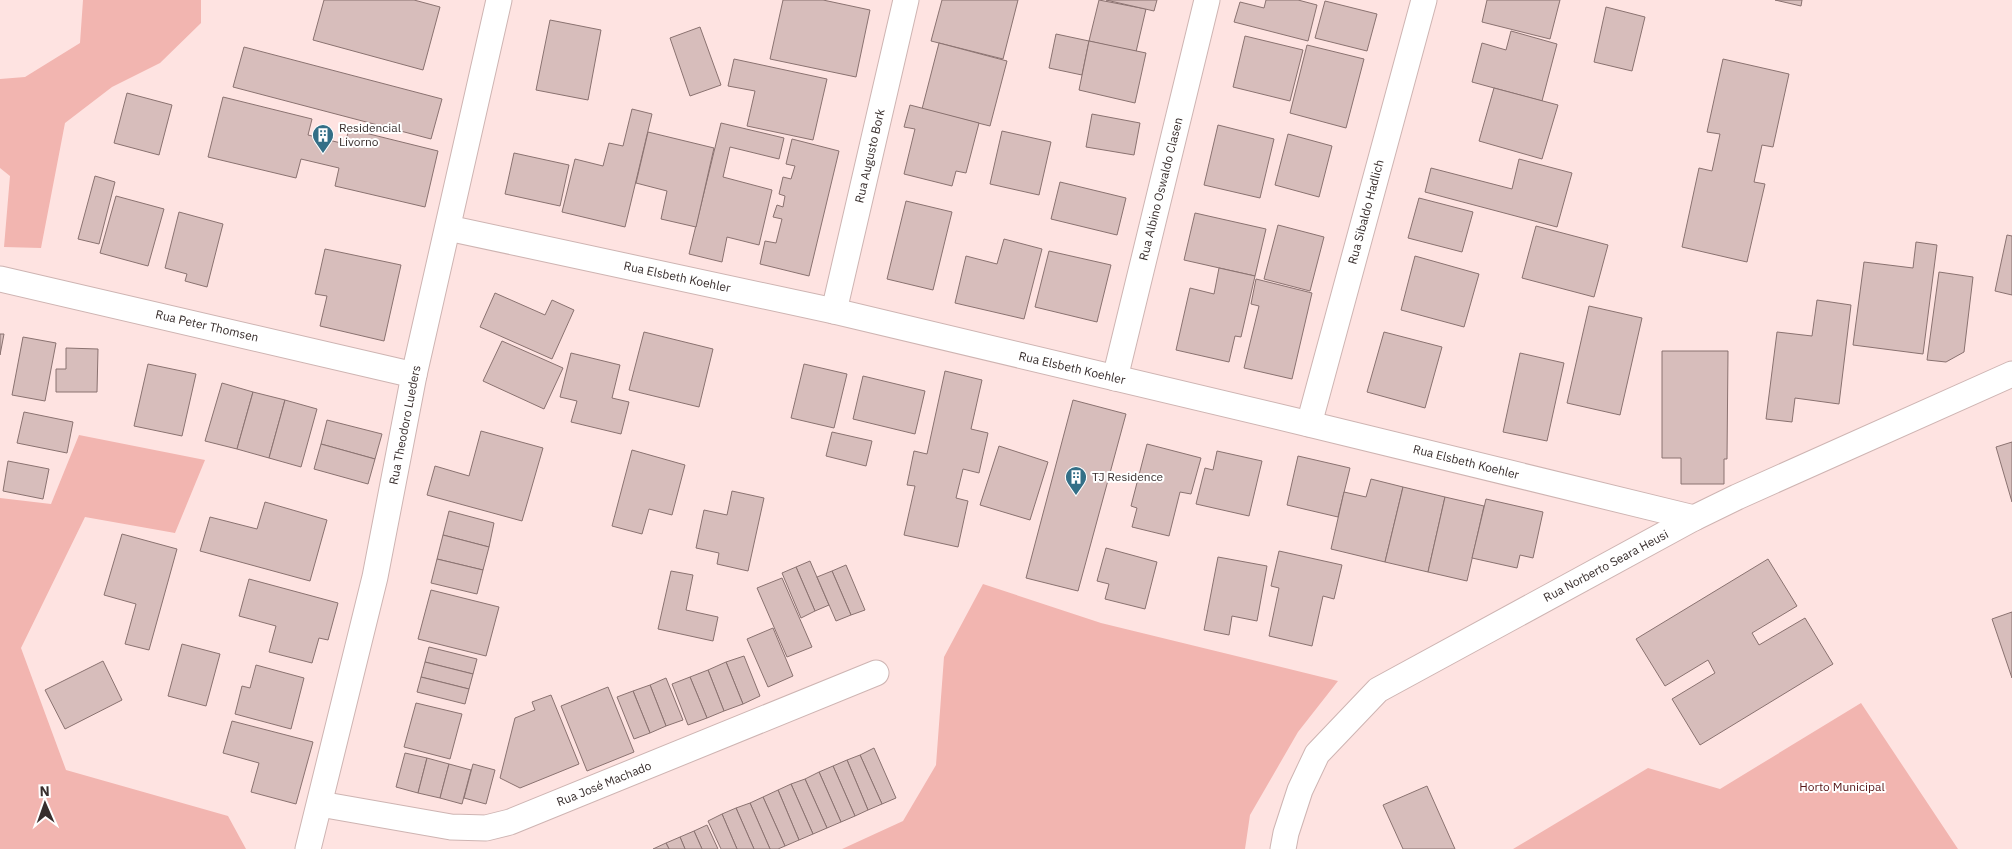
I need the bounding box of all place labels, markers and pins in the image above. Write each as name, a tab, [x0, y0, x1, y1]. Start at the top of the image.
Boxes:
place label: Residencial Livorno	[339, 120, 401, 149]
building icon: Residencial Livorno	[311, 123, 335, 154]
building icon: TJ Residence	[1064, 465, 1088, 496]
place label: TJ Residence	[1092, 469, 1164, 484]

